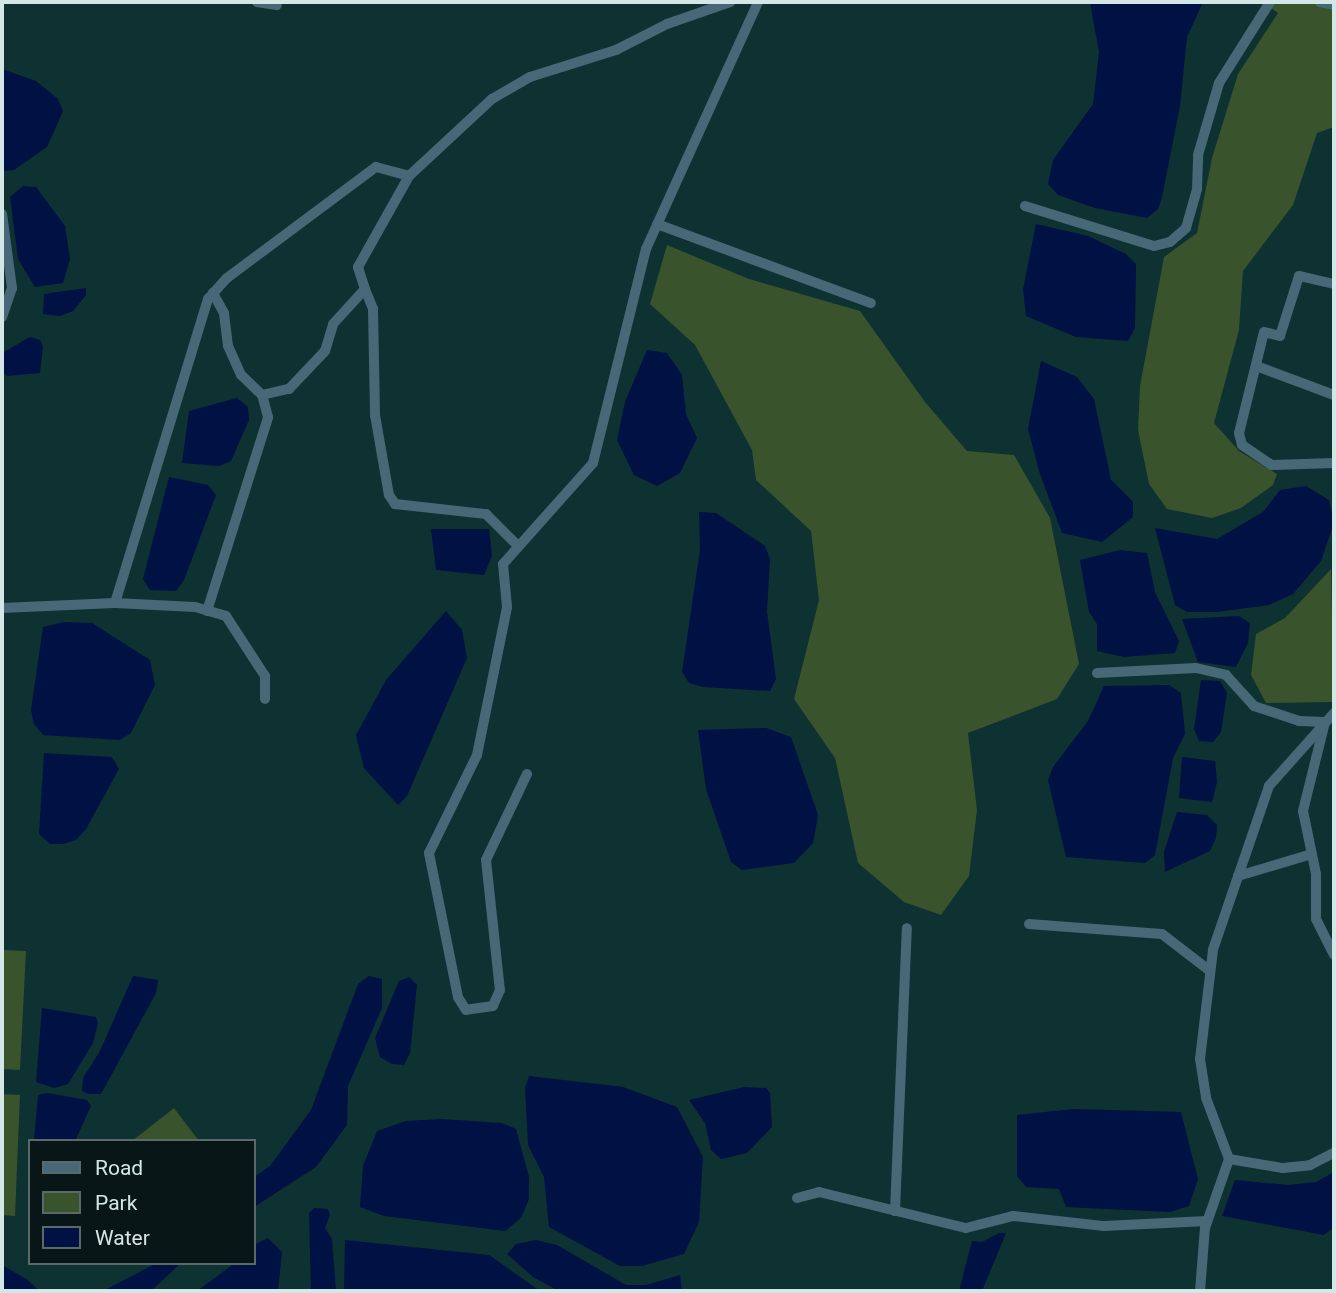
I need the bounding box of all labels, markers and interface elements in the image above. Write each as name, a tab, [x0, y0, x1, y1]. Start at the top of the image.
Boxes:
legend	[28, 1139, 256, 1265]
text: Road	[95, 1156, 143, 1180]
text: Park	[95, 1191, 137, 1215]
text: Water	[95, 1226, 150, 1250]

